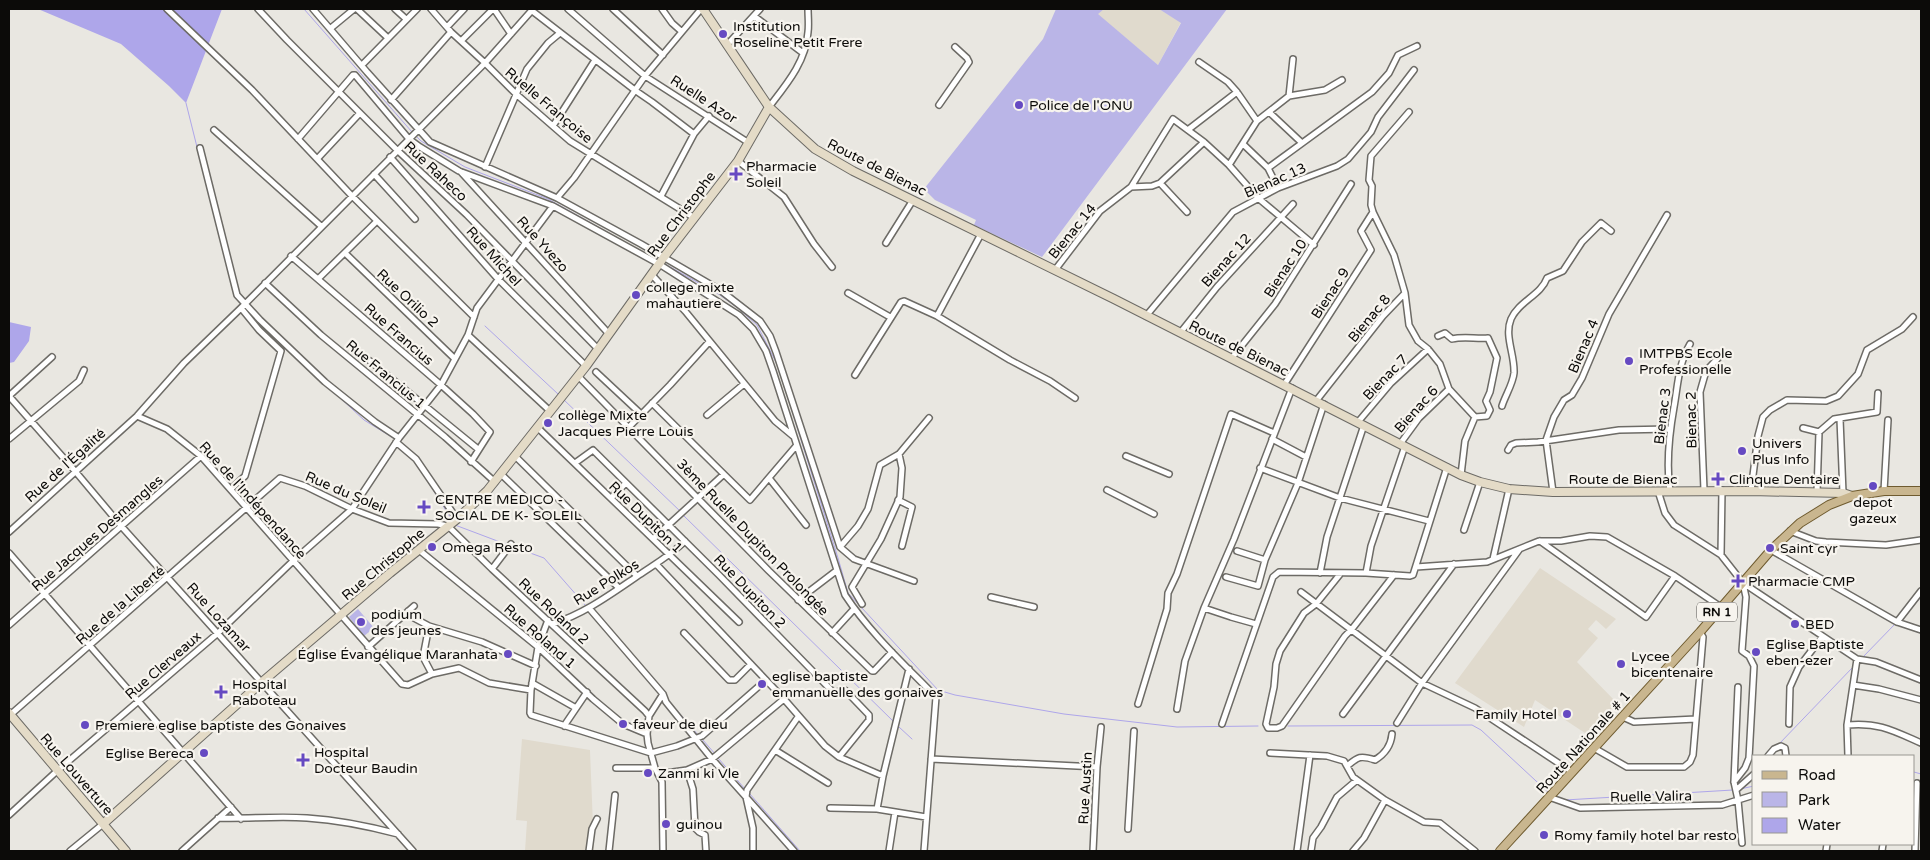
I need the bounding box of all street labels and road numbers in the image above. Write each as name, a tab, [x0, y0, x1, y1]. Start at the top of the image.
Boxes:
street label: Ruelle Françoise	[502, 64, 596, 147]
street label: Ruelle Azor	[667, 72, 741, 128]
street label: Route de Bienac	[824, 135, 929, 200]
street label: Rue Raheco	[401, 138, 471, 205]
street label: Bienac 13	[1242, 159, 1309, 202]
street label: Rue Christophe	[644, 168, 719, 260]
street label: Bienac 14	[1045, 200, 1100, 262]
street label: Rue Yvezo	[513, 213, 572, 276]
street label: Rue Michel	[462, 223, 525, 290]
street label: Bienac 12	[1198, 230, 1255, 291]
street label: Bienac 10	[1260, 236, 1311, 301]
street label: Bienac 9	[1308, 265, 1353, 322]
street label: Rue Orilio 2	[373, 266, 442, 331]
street label: Bienac 8	[1344, 291, 1394, 346]
street label: Rue Francius	[361, 300, 437, 369]
street label: Bienac 4	[1564, 316, 1603, 376]
street label: Route de Bienac	[1186, 317, 1292, 380]
street label: Rue Francius 1	[342, 336, 429, 413]
street label: Bienac 7	[1359, 351, 1411, 404]
street label: Bienac 6	[1391, 382, 1442, 436]
street label: Bienac 3	[1651, 387, 1674, 446]
street label: Bienac 2	[1683, 391, 1700, 449]
street label: Rue de l'Égalité	[22, 425, 109, 506]
street label: Rue de l'Indépendance	[195, 438, 310, 563]
street label: 3ème Ruelle Dupiton Prolongée	[673, 455, 832, 619]
street label: Rue du Soleil	[303, 468, 389, 517]
street label: Rue Jacques Desmangles	[28, 471, 167, 595]
street label: Route de Bienac	[1568, 471, 1678, 488]
street label: Rue Dupiton 1	[605, 478, 686, 557]
street label: Rue Christophe	[338, 525, 428, 604]
street label: Rue Dupiton 2	[710, 551, 789, 632]
street label: Rue Polkos	[570, 555, 642, 609]
street label: Rue de la Liberté	[72, 562, 168, 649]
street label: Rue Roland 2	[515, 575, 592, 648]
street label: Rue Lozamar	[183, 579, 255, 656]
street label: Rue Roland 1	[500, 601, 579, 672]
road number: RN 1	[1697, 602, 1737, 622]
street label: Rue Clerveaux	[122, 628, 205, 703]
street label: Route Nationale # 1	[1533, 687, 1634, 797]
street label: Rue Louverture	[37, 730, 117, 819]
street label: Rue Austin	[1075, 751, 1096, 825]
street label: Ruelle Valira	[1610, 787, 1692, 806]

